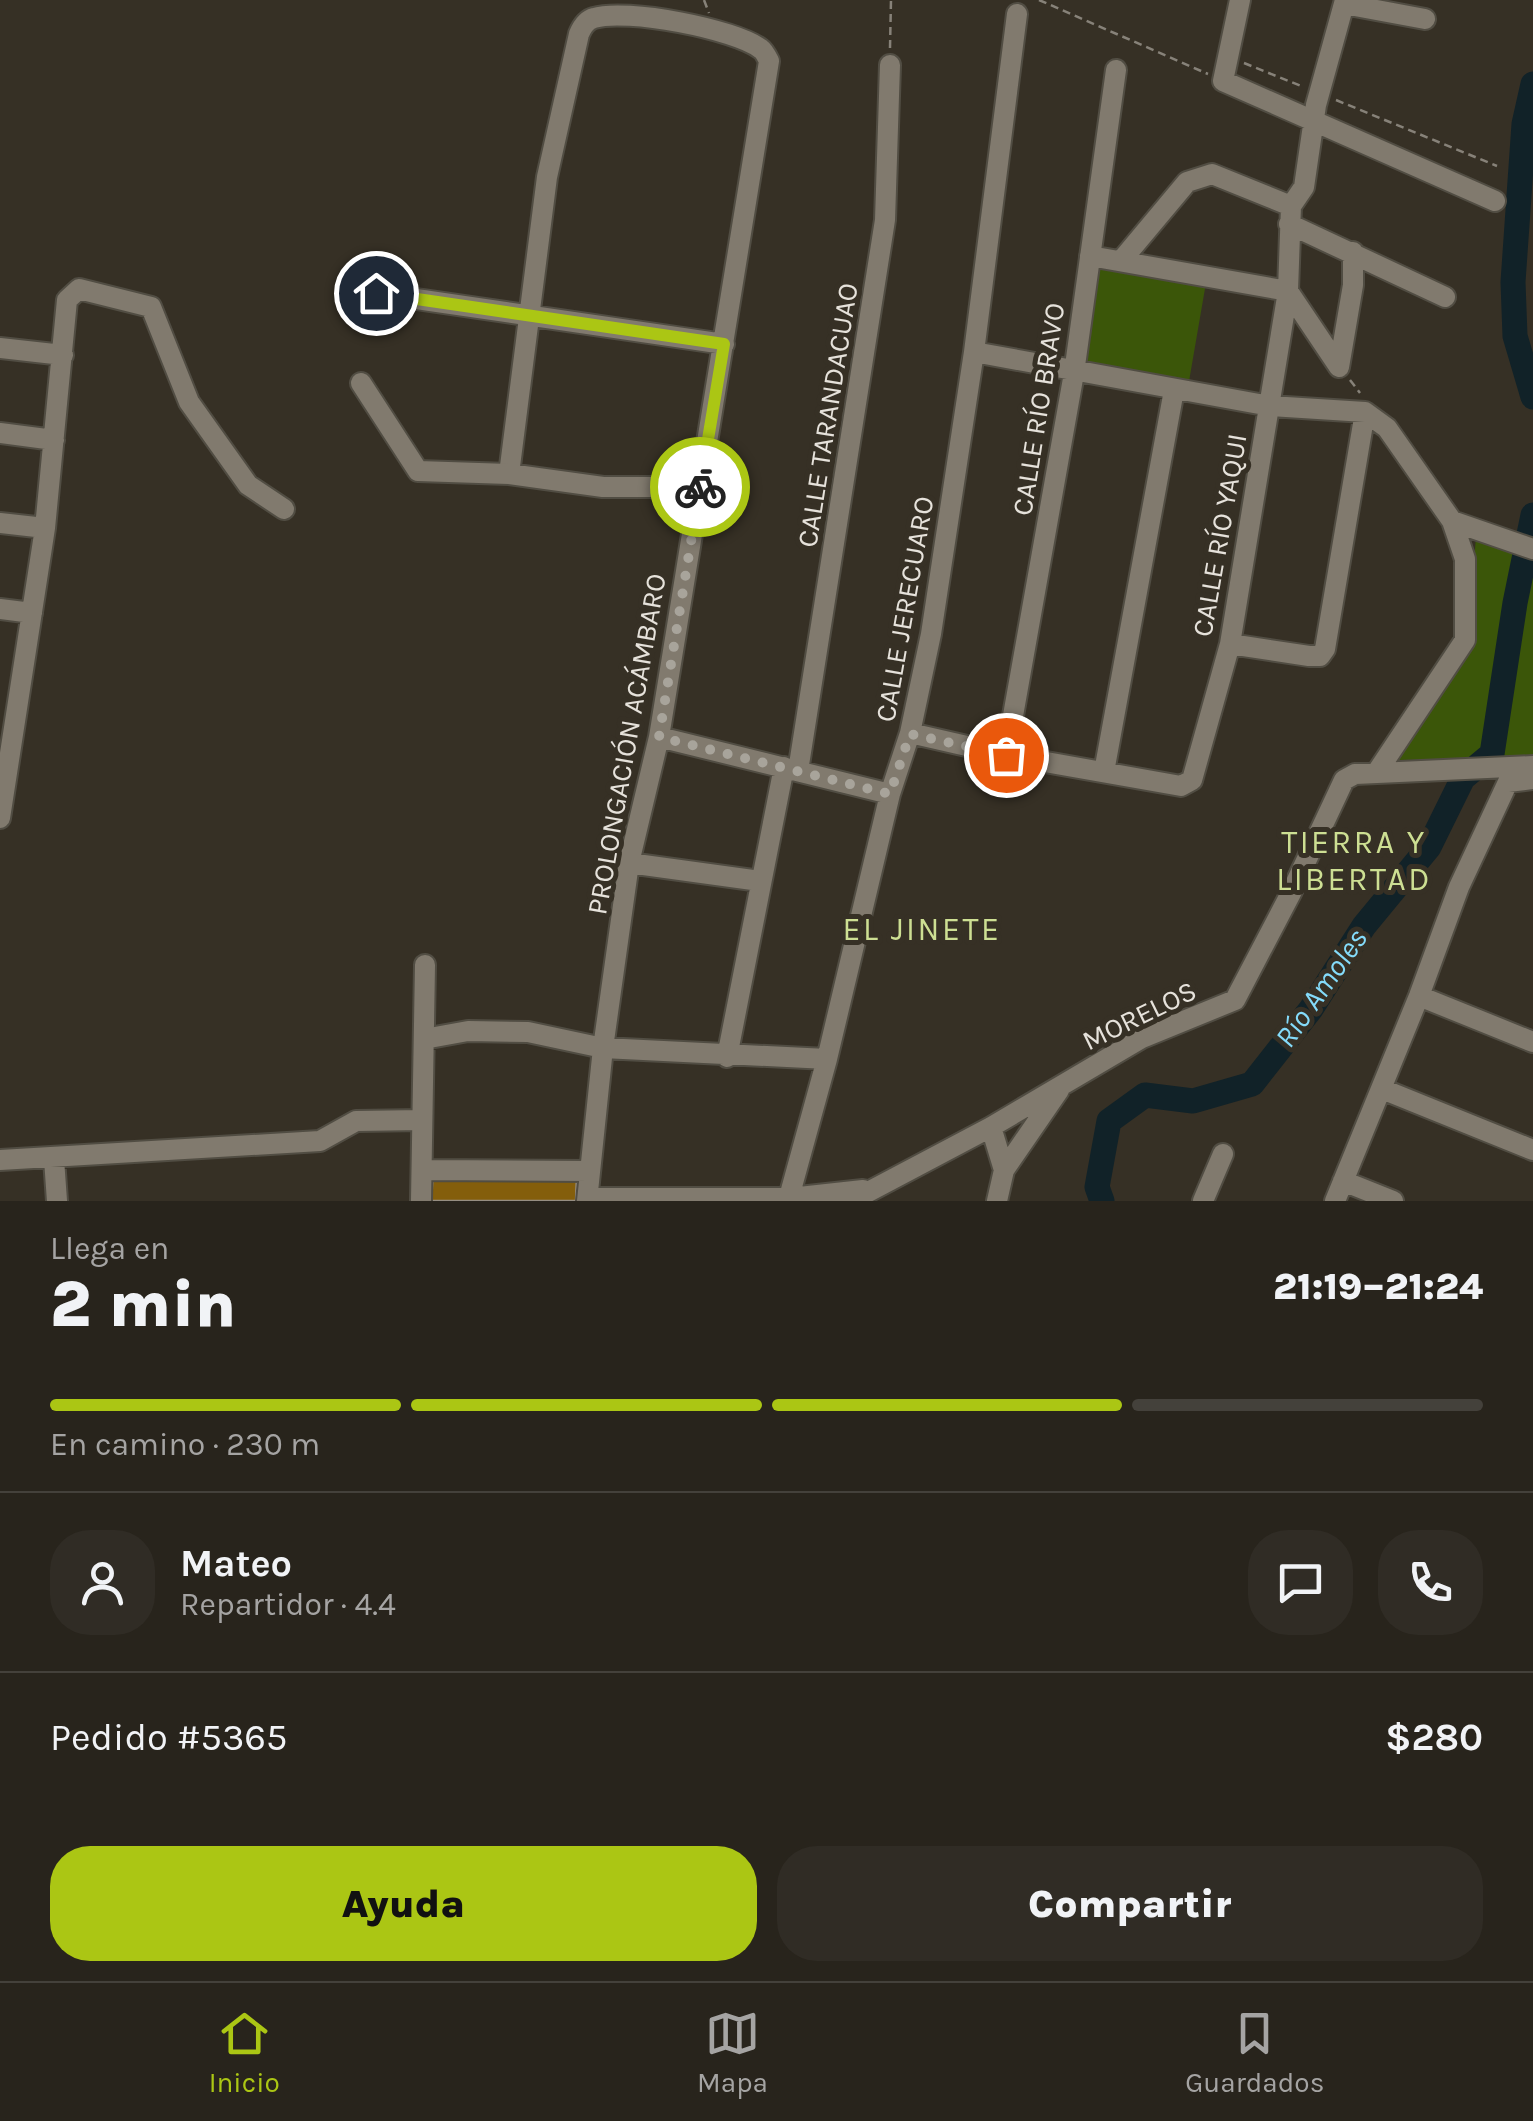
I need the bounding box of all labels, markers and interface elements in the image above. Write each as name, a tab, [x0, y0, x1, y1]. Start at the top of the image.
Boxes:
pin	[334, 251, 419, 336]
icon: home	[349, 266, 404, 321]
street label: CALLE TARANDACUAO	[790, 280, 865, 550]
street label: CALLE RÍO BRAVO	[1004, 300, 1072, 518]
street label: CALLE RÍO YAQUI	[1184, 431, 1254, 639]
courier	[650, 437, 750, 537]
icon: bike	[673, 460, 728, 515]
street label: CALLE JERECUARO	[868, 494, 941, 724]
street label: PROLONGACIÓN ACÁMBARO	[579, 571, 673, 917]
pin	[964, 713, 1049, 798]
icon: bag	[979, 728, 1034, 783]
district label: TIERRA Y LIBERTAD	[1276, 824, 1432, 898]
district label: EL JINETE	[843, 911, 1001, 948]
water label: Río Amoles	[1267, 922, 1375, 1054]
street label: MORELOS	[1077, 974, 1202, 1057]
text: Llega en	[50, 1230, 169, 1267]
text: 21:19–21:24	[1273, 1264, 1483, 1309]
text: 2 min	[50, 1266, 236, 1342]
text: En camino · 230 m	[50, 1426, 320, 1463]
button: person	[50, 1530, 155, 1635]
button: chat	[1248, 1530, 1353, 1635]
button: phone	[1378, 1530, 1483, 1635]
text: Mateo	[180, 1541, 292, 1586]
text: Repartidor · 4.4	[180, 1586, 396, 1623]
text: Pedido #5365	[50, 1715, 288, 1760]
text: $280	[1385, 1715, 1483, 1760]
button: Ayuda	[50, 1846, 757, 1961]
button: Compartir	[777, 1846, 1483, 1961]
tab: Inicio	[209, 2006, 280, 2099]
tab: Mapa	[697, 2006, 768, 2099]
tab: Guardados	[1185, 2006, 1324, 2099]

